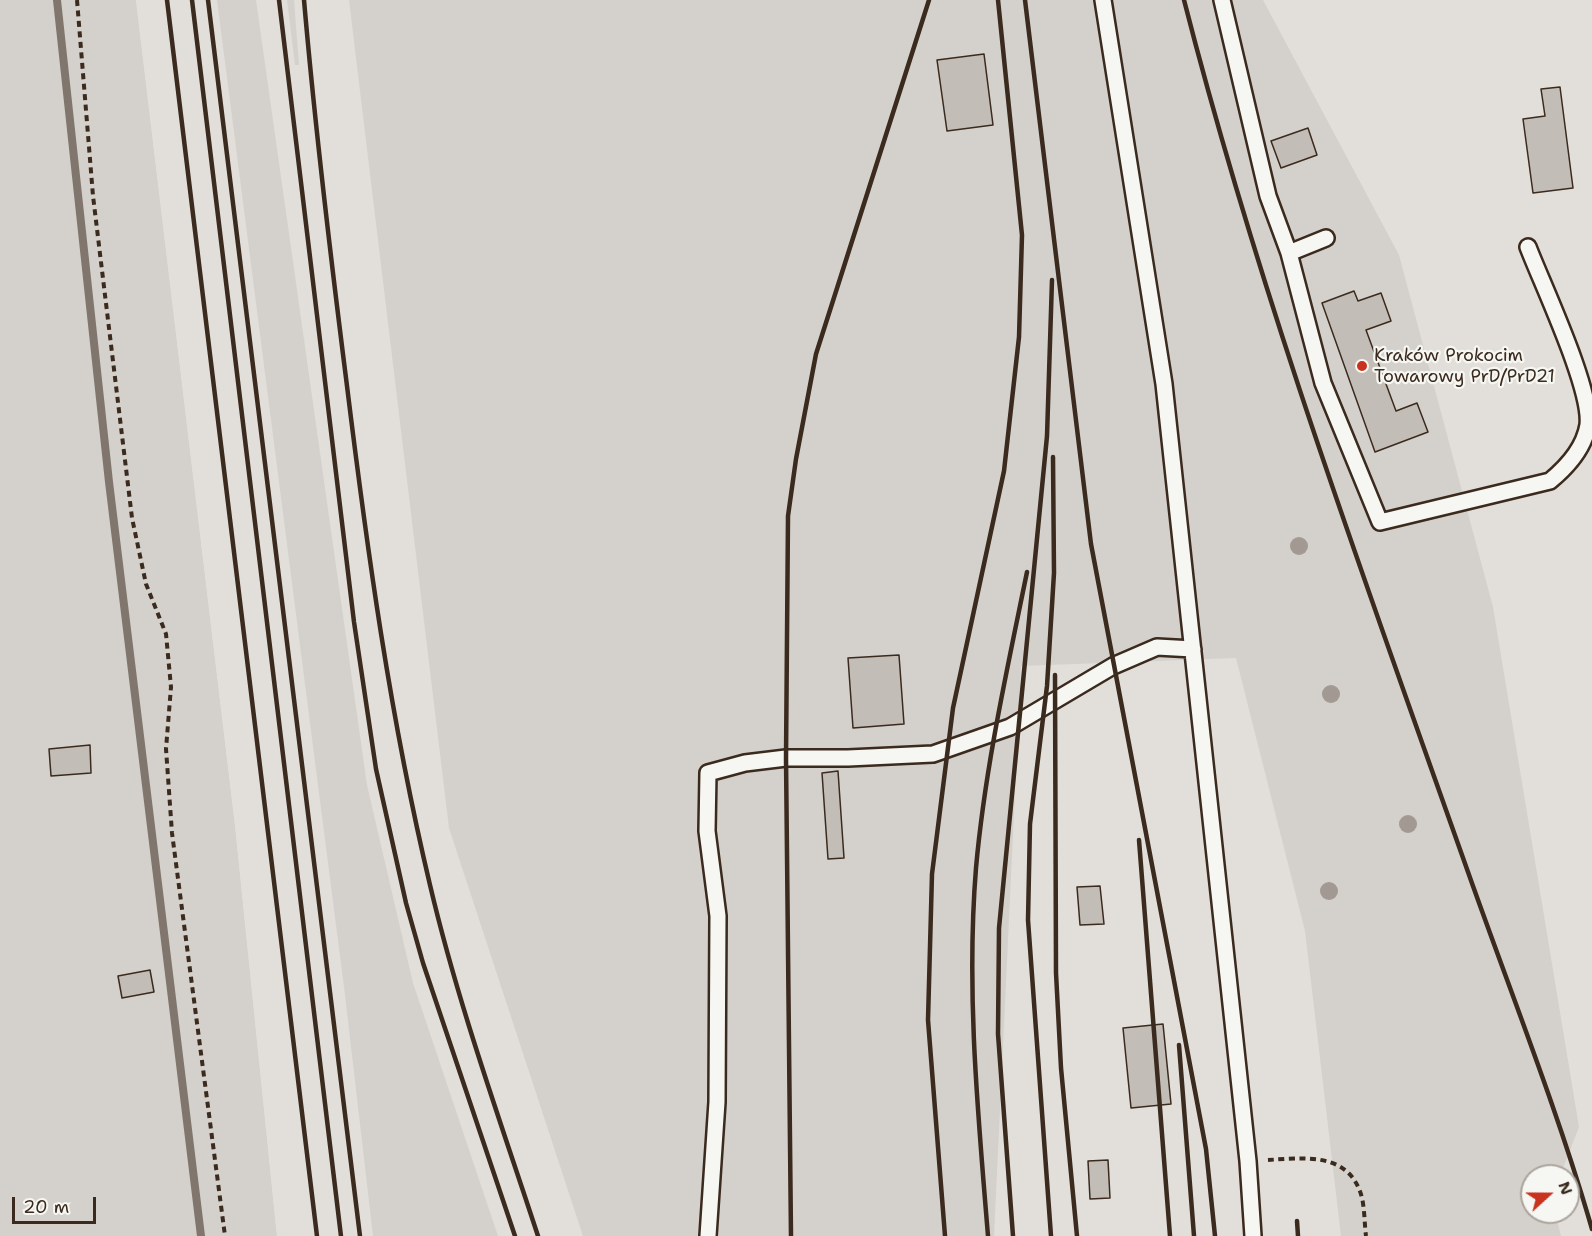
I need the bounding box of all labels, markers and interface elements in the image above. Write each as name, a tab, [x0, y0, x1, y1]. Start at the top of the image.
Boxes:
place label: Kraków Prokocim Towarowy PrD/PrD21	[1374, 345, 1555, 388]
marker: Kraków Prokocim Towarowy PrD/PrD21	[1355, 359, 1369, 373]
north arrow	[1520, 1164, 1580, 1224]
text: N	[1553, 1178, 1577, 1198]
scale bar	[15, 1185, 99, 1223]
text: 20 m	[23, 1195, 69, 1219]

